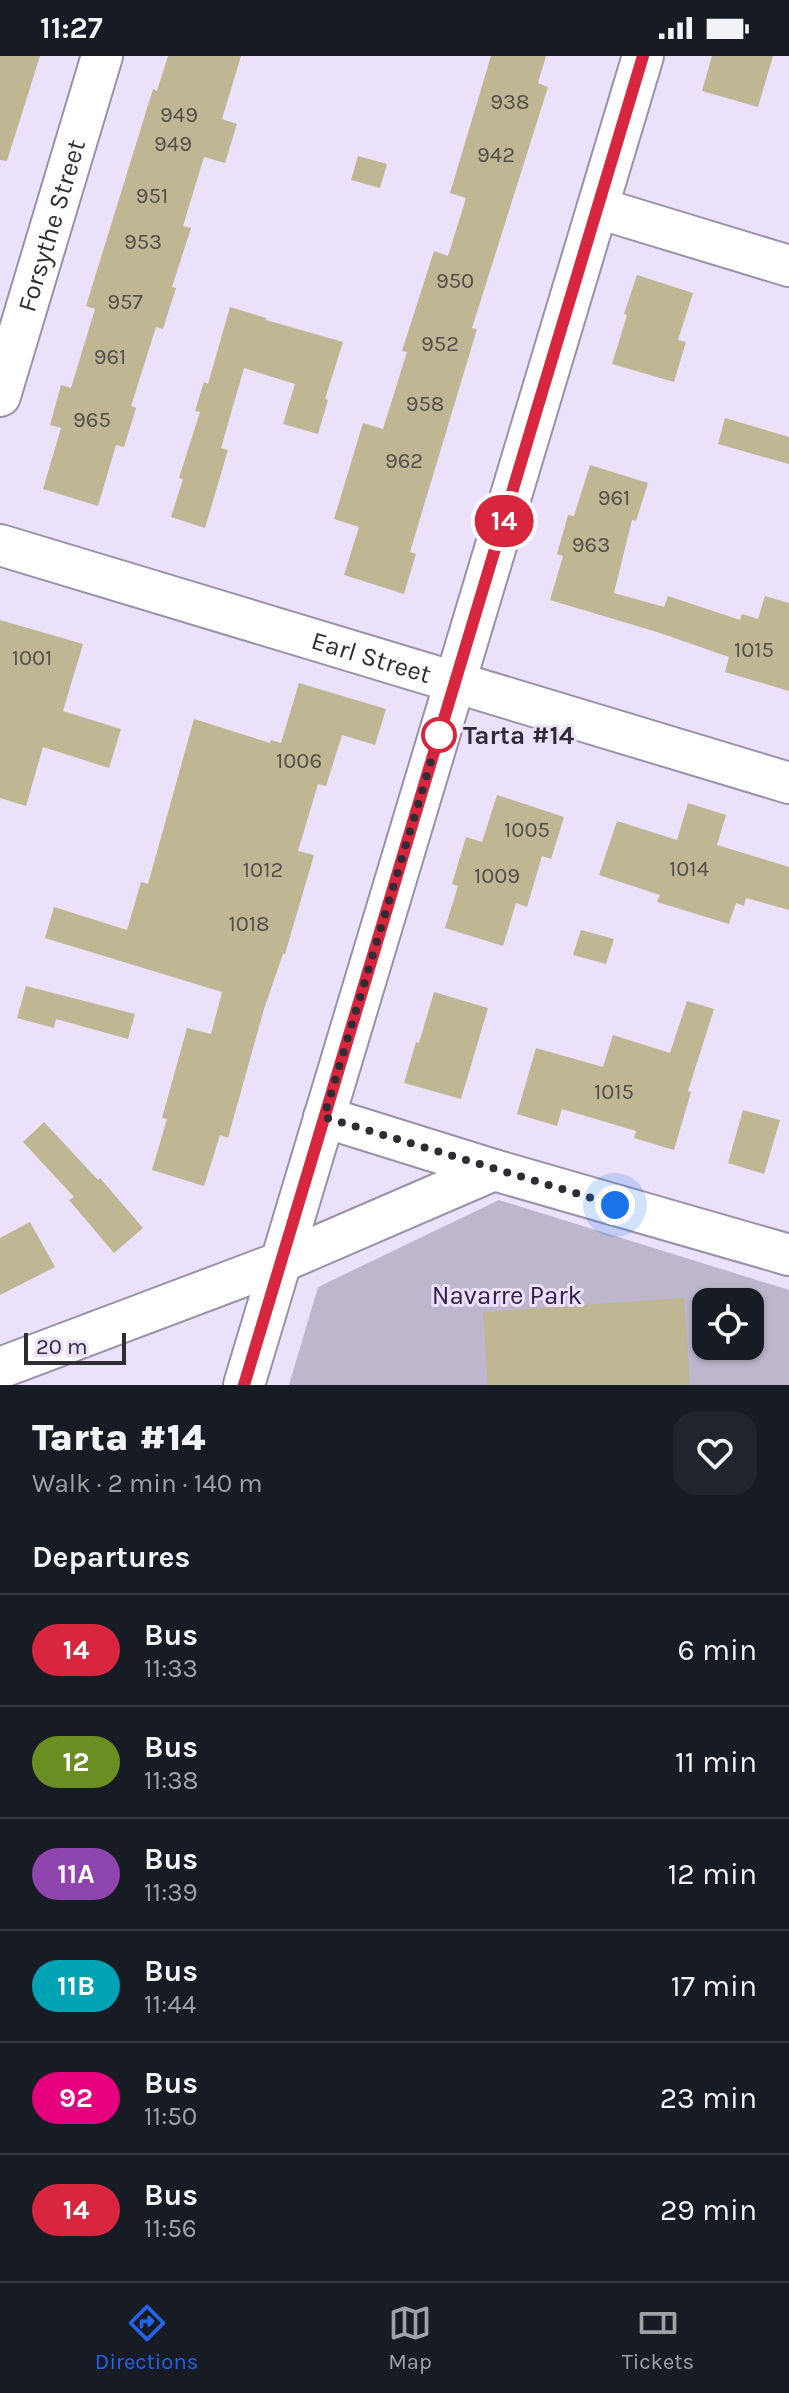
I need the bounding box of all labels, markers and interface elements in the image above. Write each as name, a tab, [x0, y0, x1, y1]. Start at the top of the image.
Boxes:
text: 11:27	[40, 10, 103, 46]
house number: 938	[490, 89, 530, 115]
house number: 949	[160, 102, 198, 128]
house number: 949	[154, 131, 192, 157]
street label: Forsythe Street	[11, 135, 92, 315]
house number: 942	[477, 142, 515, 168]
house number: 951	[136, 183, 168, 209]
house number: 953	[124, 229, 162, 255]
house number: 950	[436, 268, 474, 294]
house number: 957	[107, 289, 143, 315]
house number: 952	[421, 331, 459, 357]
house number: 961	[94, 344, 126, 370]
house number: 958	[406, 391, 444, 417]
house number: 965	[73, 407, 111, 433]
house number: 962	[385, 448, 423, 474]
house number: 961	[598, 485, 630, 511]
line badge: 14	[468, 495, 540, 547]
text: 14	[491, 504, 517, 537]
house number: 963	[572, 532, 610, 558]
street label: Earl Street	[308, 624, 435, 690]
house number: 1015	[734, 637, 774, 663]
house number: 1001	[12, 645, 52, 671]
marker: Tarta #14	[422, 718, 456, 752]
place label: Tarta #14	[463, 720, 575, 751]
house number: 1006	[276, 748, 322, 774]
house number: 1005	[504, 817, 550, 843]
house number: 1014	[669, 856, 709, 882]
house number: 1012	[243, 857, 283, 883]
house number: 1009	[474, 863, 520, 889]
house number: 1018	[228, 911, 270, 937]
house number: 1015	[594, 1079, 634, 1105]
your location	[595, 1185, 635, 1225]
park label: Navarre Park	[432, 1280, 582, 1311]
map controls	[692, 1288, 764, 1360]
button: locate	[692, 1288, 764, 1360]
scale bar	[24, 1329, 126, 1365]
text: 20 m	[36, 1334, 88, 1360]
button: heart	[673, 1411, 757, 1495]
text: Tarta #14	[32, 1415, 205, 1460]
text: Walk · 2 min · 140 m	[32, 1468, 263, 1499]
text: Departures	[32, 1539, 190, 1575]
text: Bus	[144, 1617, 198, 1653]
text: 6 min	[678, 1632, 757, 1668]
text: 14	[63, 1633, 89, 1666]
text: 11:33	[144, 1653, 198, 1684]
text: Bus	[144, 1729, 198, 1765]
text: 11 min	[675, 1744, 757, 1780]
text: 12	[63, 1745, 89, 1778]
text: 11:38	[144, 1765, 199, 1796]
text: Bus	[144, 1841, 198, 1877]
text: 12 min	[667, 1856, 757, 1892]
text: 11A	[57, 1857, 95, 1890]
text: 11:39	[144, 1877, 198, 1908]
text: Bus	[144, 1953, 198, 1989]
text: 17 min	[671, 1968, 757, 2004]
text: 11B	[57, 1969, 95, 2002]
text: 11:44	[144, 1989, 196, 2020]
text: Bus	[144, 2065, 198, 2101]
text: 23 min	[660, 2080, 757, 2116]
text: 92	[59, 2081, 93, 2114]
text: 11:50	[144, 2101, 197, 2132]
text: Bus	[144, 2177, 198, 2213]
text: 29 min	[660, 2192, 757, 2228]
text: 14	[63, 2193, 89, 2226]
text: 11:56	[144, 2213, 197, 2244]
tab: Directions	[95, 2301, 198, 2375]
tab: Map	[388, 2301, 432, 2375]
tab: Tickets	[622, 2301, 694, 2375]

